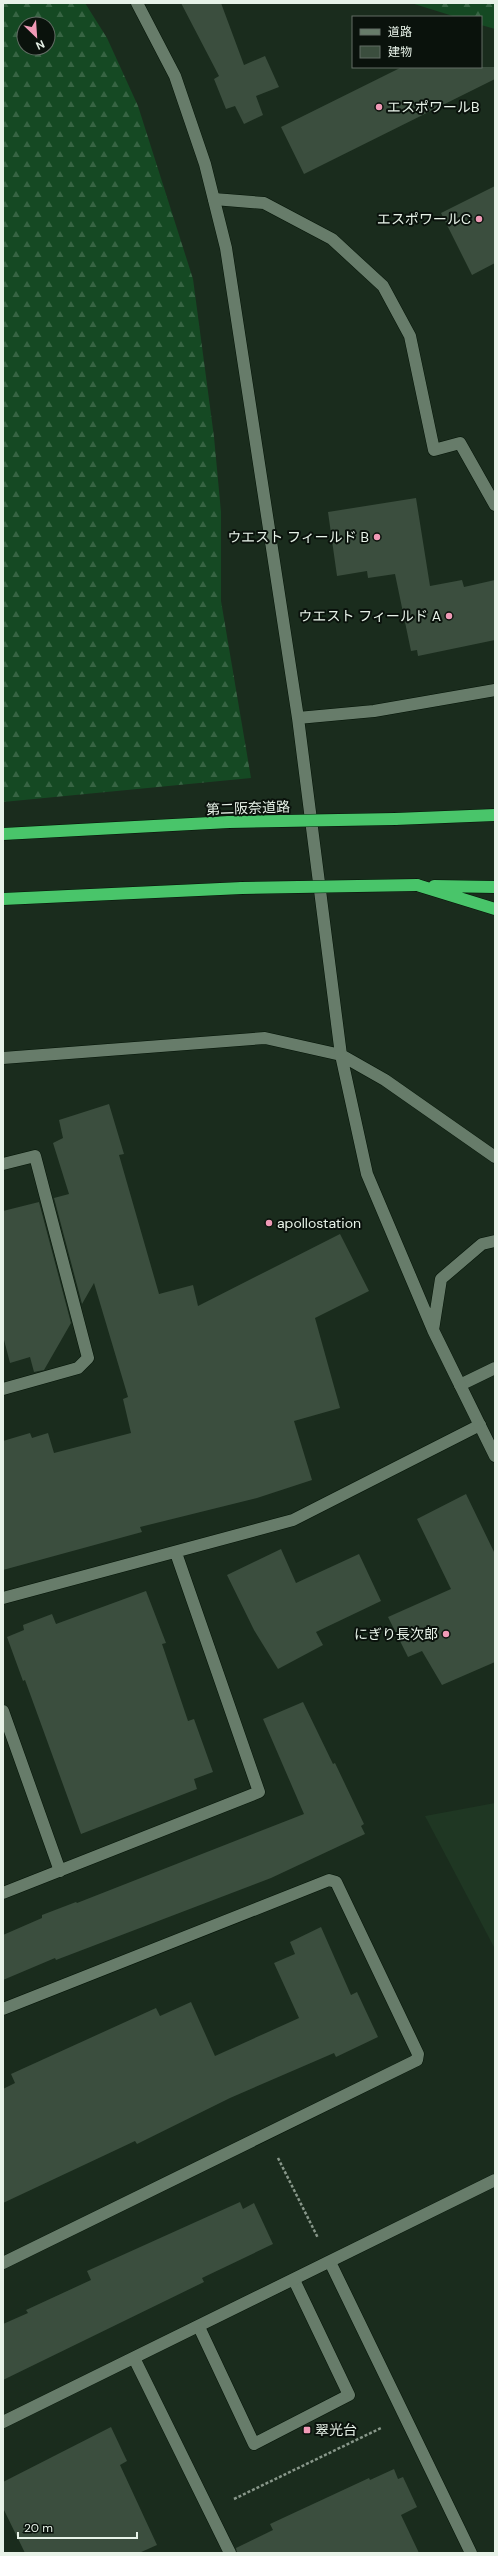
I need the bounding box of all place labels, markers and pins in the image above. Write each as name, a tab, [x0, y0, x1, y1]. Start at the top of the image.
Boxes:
place label: エスポワールB	[387, 98, 479, 116]
marker: エスポワールB	[374, 102, 384, 112]
place label: エスポワールC	[377, 210, 471, 228]
marker: エスポワールC	[474, 214, 484, 224]
place label: ウエスト フィールド B	[227, 528, 369, 546]
marker: ウエスト フィールド B	[372, 532, 382, 542]
place label: ウエスト フィールド A	[299, 607, 441, 625]
marker: ウエスト フィールド A	[444, 611, 454, 621]
place label: apollostation	[277, 1214, 361, 1232]
marker: apollostation	[264, 1218, 274, 1228]
place label: にぎり長次郎	[354, 1625, 438, 1643]
marker: にぎり長次郎	[441, 1629, 451, 1639]
place label: 翠光台	[315, 2421, 357, 2439]
marker: 翠光台	[302, 2425, 312, 2435]

